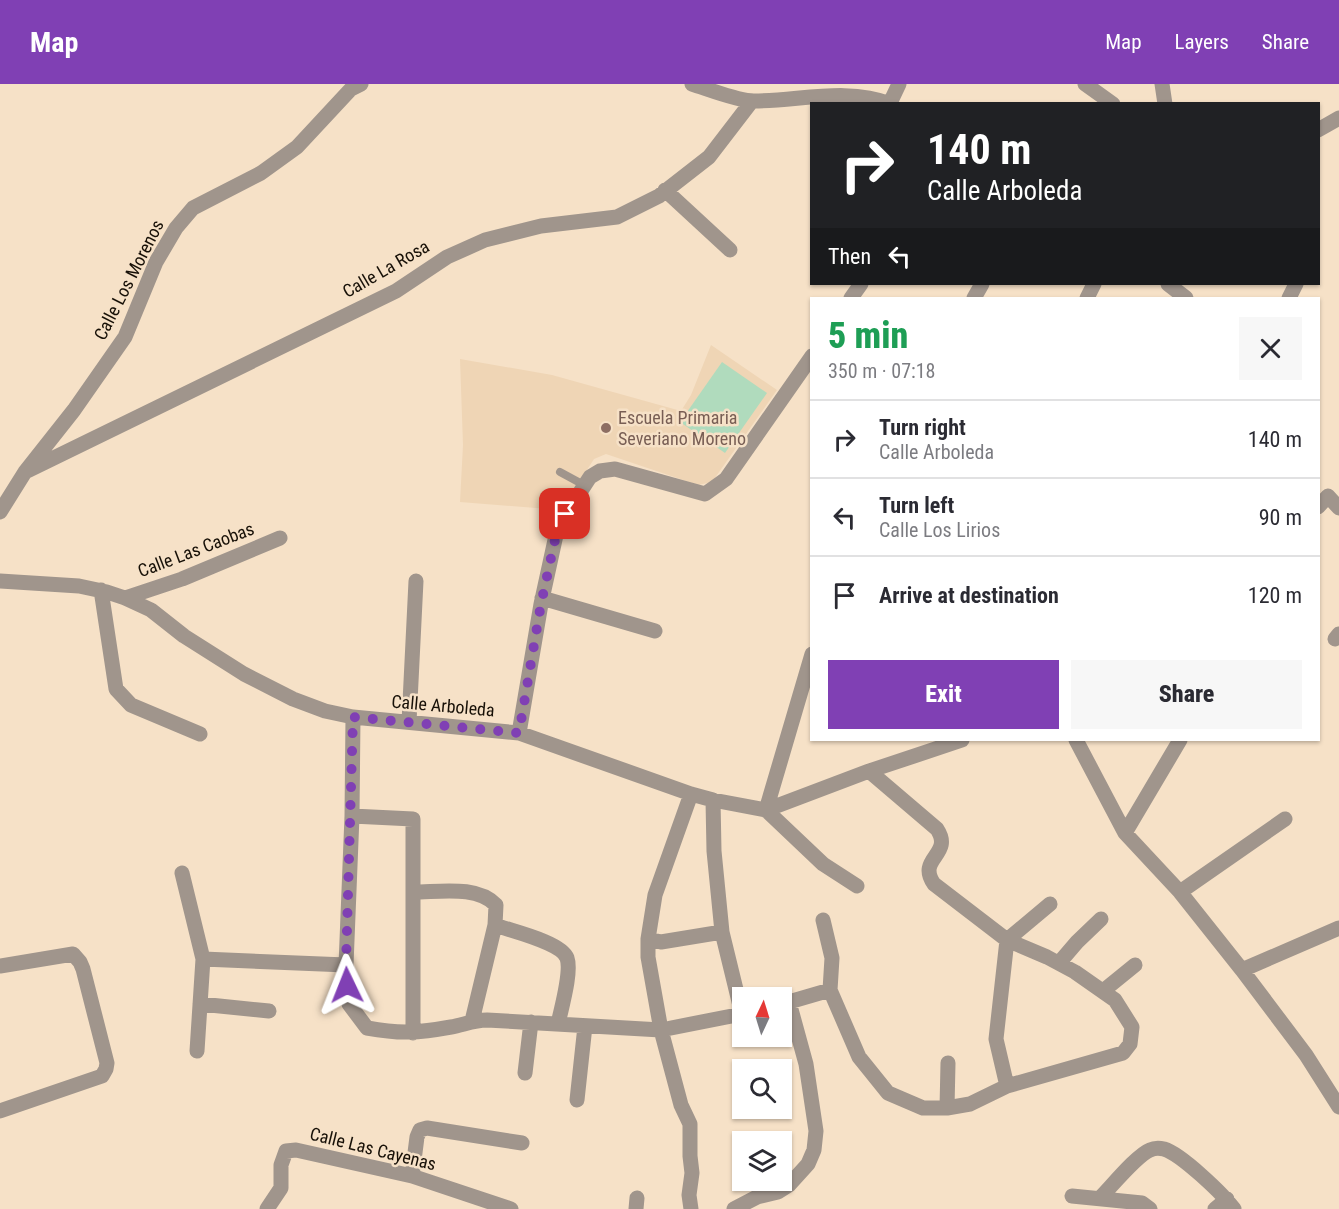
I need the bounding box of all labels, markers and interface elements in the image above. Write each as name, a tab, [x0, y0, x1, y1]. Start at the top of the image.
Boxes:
text: Map	[30, 26, 78, 59]
text: Map	[1105, 30, 1142, 54]
text: Layers	[1175, 30, 1229, 54]
text: Share	[1262, 30, 1309, 54]
text: 140 m	[927, 125, 1032, 174]
icon: right	[828, 126, 906, 204]
text: Calle Arboleda	[927, 175, 1082, 207]
street label: Calle Los Morenos	[89, 216, 168, 343]
street label: Calle La Rosa	[339, 235, 433, 302]
icon: left	[883, 240, 916, 273]
text: Then	[828, 244, 871, 269]
text: 5 min	[828, 315, 908, 357]
button: close	[1239, 317, 1302, 380]
text: 350 m · 07:18	[828, 359, 935, 383]
place label: Escuela Primaria Severiano Moreno	[618, 407, 746, 449]
text: Turn right	[879, 415, 966, 440]
marker: Escuela Primaria Severiano Moreno	[599, 421, 613, 435]
icon: right	[828, 423, 861, 456]
text: 140 m	[1248, 427, 1302, 452]
text: Calle Arboleda	[879, 440, 994, 464]
pin	[539, 488, 590, 539]
text: Turn left	[879, 493, 954, 518]
icon: arrive	[548, 497, 581, 530]
icon: left	[828, 501, 861, 534]
text: 90 m	[1259, 505, 1302, 530]
street label: Calle Las Caobas	[135, 518, 257, 581]
text: Calle Los Lirios	[879, 518, 1000, 542]
icon: arrive	[828, 579, 861, 612]
text: Arrive at destination	[879, 583, 1059, 608]
text: 120 m	[1248, 583, 1302, 608]
button: Exit	[828, 660, 1059, 729]
button: Share	[1071, 660, 1302, 729]
street label: Calle Arboleda	[391, 691, 496, 720]
position arrow	[315, 953, 379, 1017]
north arrow	[732, 987, 792, 1047]
map controls	[732, 987, 792, 1191]
button: search	[732, 1059, 792, 1119]
street label: Calle Las Cayenas	[308, 1123, 438, 1174]
button: layers	[732, 1131, 792, 1191]

